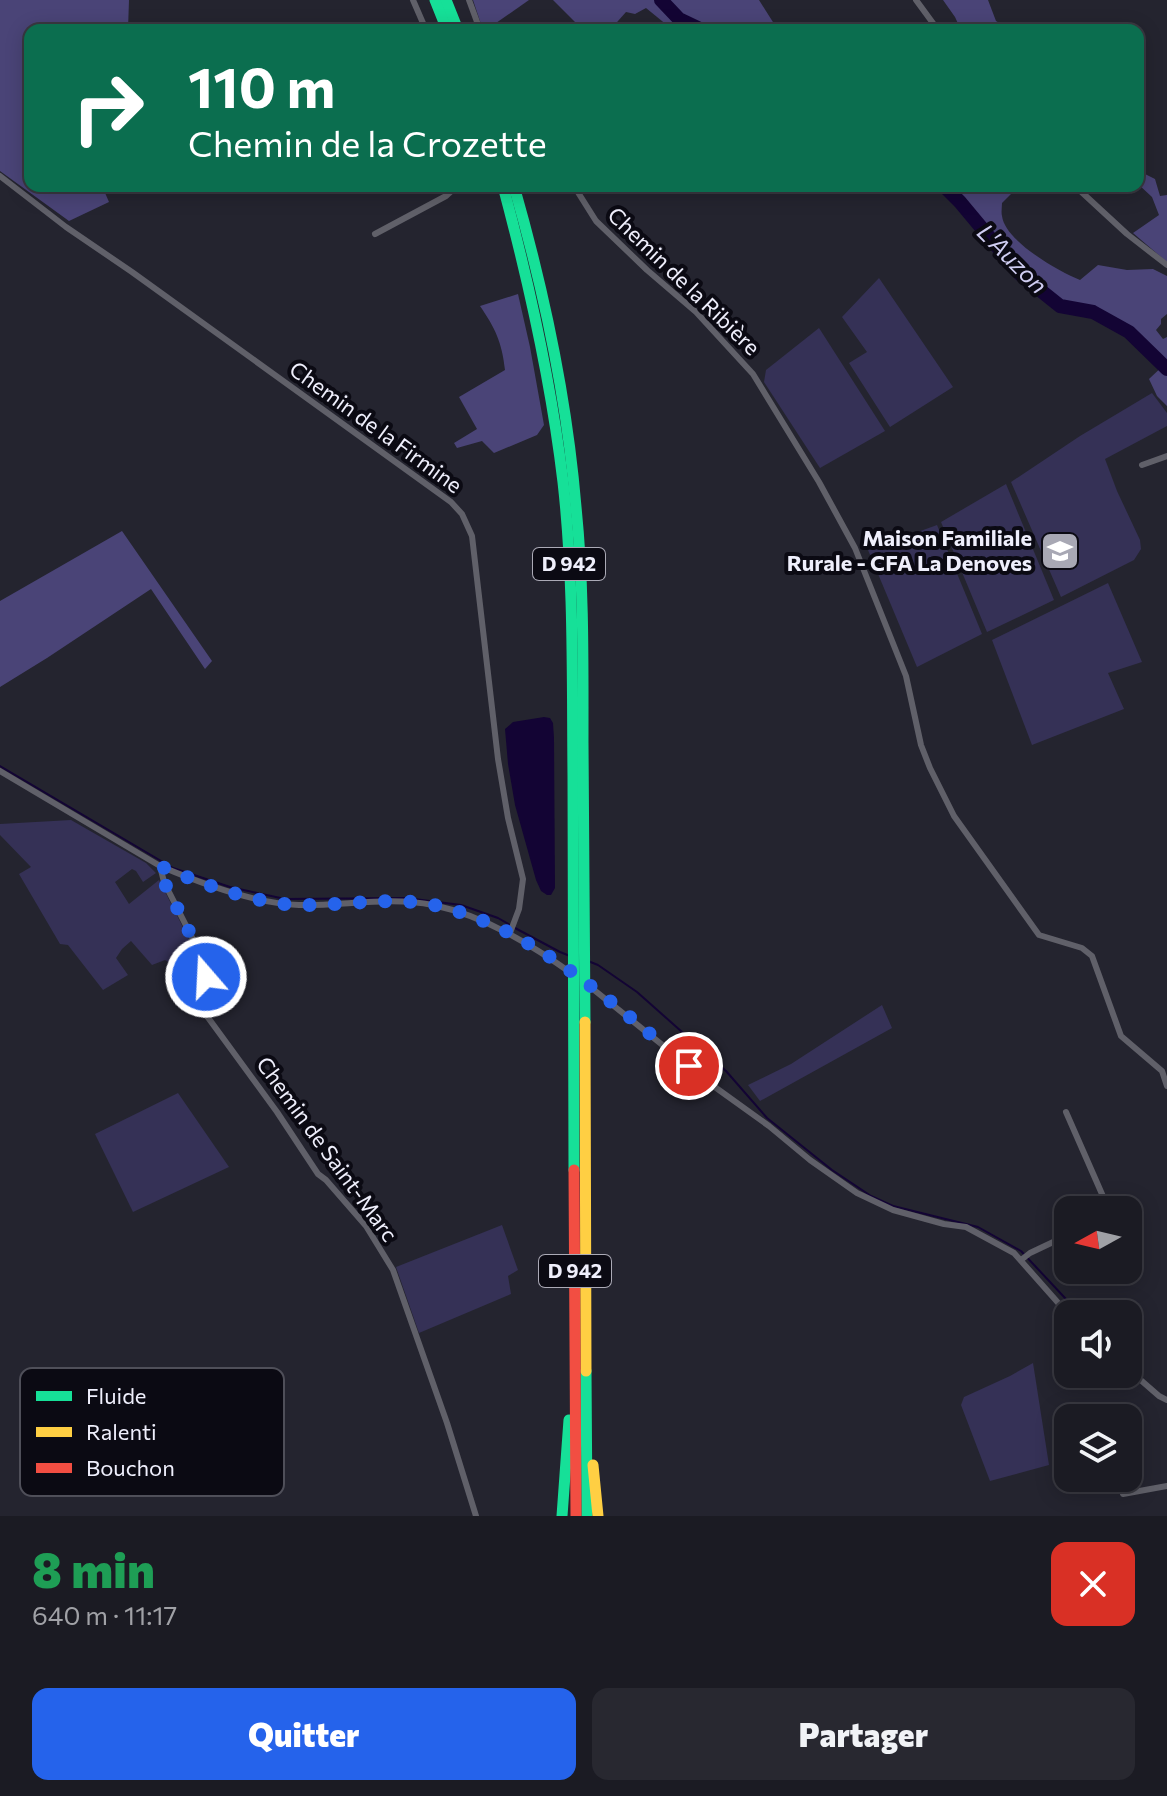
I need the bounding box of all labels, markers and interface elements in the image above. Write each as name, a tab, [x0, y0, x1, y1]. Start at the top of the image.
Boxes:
text: 110 m	[188, 51, 335, 120]
icon: right	[56, 56, 160, 160]
text: Chemin de la Crozette	[188, 120, 547, 164]
street label: Chemin de la Ribière	[603, 201, 766, 360]
water label: L'Auzon	[972, 217, 1054, 299]
street label: Chemin de la Firmine	[285, 355, 468, 498]
place label: Maison Familiale Rurale - CFA La Denoves	[787, 524, 1032, 576]
school or university icon: Maison Familiale Rurale - CFA La Denoves	[1039, 530, 1081, 572]
road number: D 942	[533, 548, 605, 580]
position arrow	[164, 935, 248, 1019]
pin	[655, 1032, 723, 1100]
icon: arrive	[667, 1044, 711, 1088]
street label: Chemin de Saint-Marc	[251, 1051, 404, 1246]
north arrow	[1054, 1196, 1142, 1284]
map controls	[1054, 1196, 1142, 1492]
road number: D 942	[539, 1255, 611, 1287]
button: sound	[1054, 1300, 1142, 1388]
legend	[20, 1368, 284, 1496]
text: Fluide	[86, 1382, 146, 1409]
button: layers	[1054, 1404, 1142, 1492]
text: Ralenti	[86, 1418, 157, 1445]
text: Bouchon	[86, 1454, 175, 1481]
text: 8 min	[32, 1539, 155, 1598]
button: close	[1051, 1542, 1135, 1626]
text: 640 m · 11:17	[32, 1599, 177, 1630]
button: Quitter	[32, 1688, 576, 1780]
button: Partager	[592, 1688, 1135, 1780]

